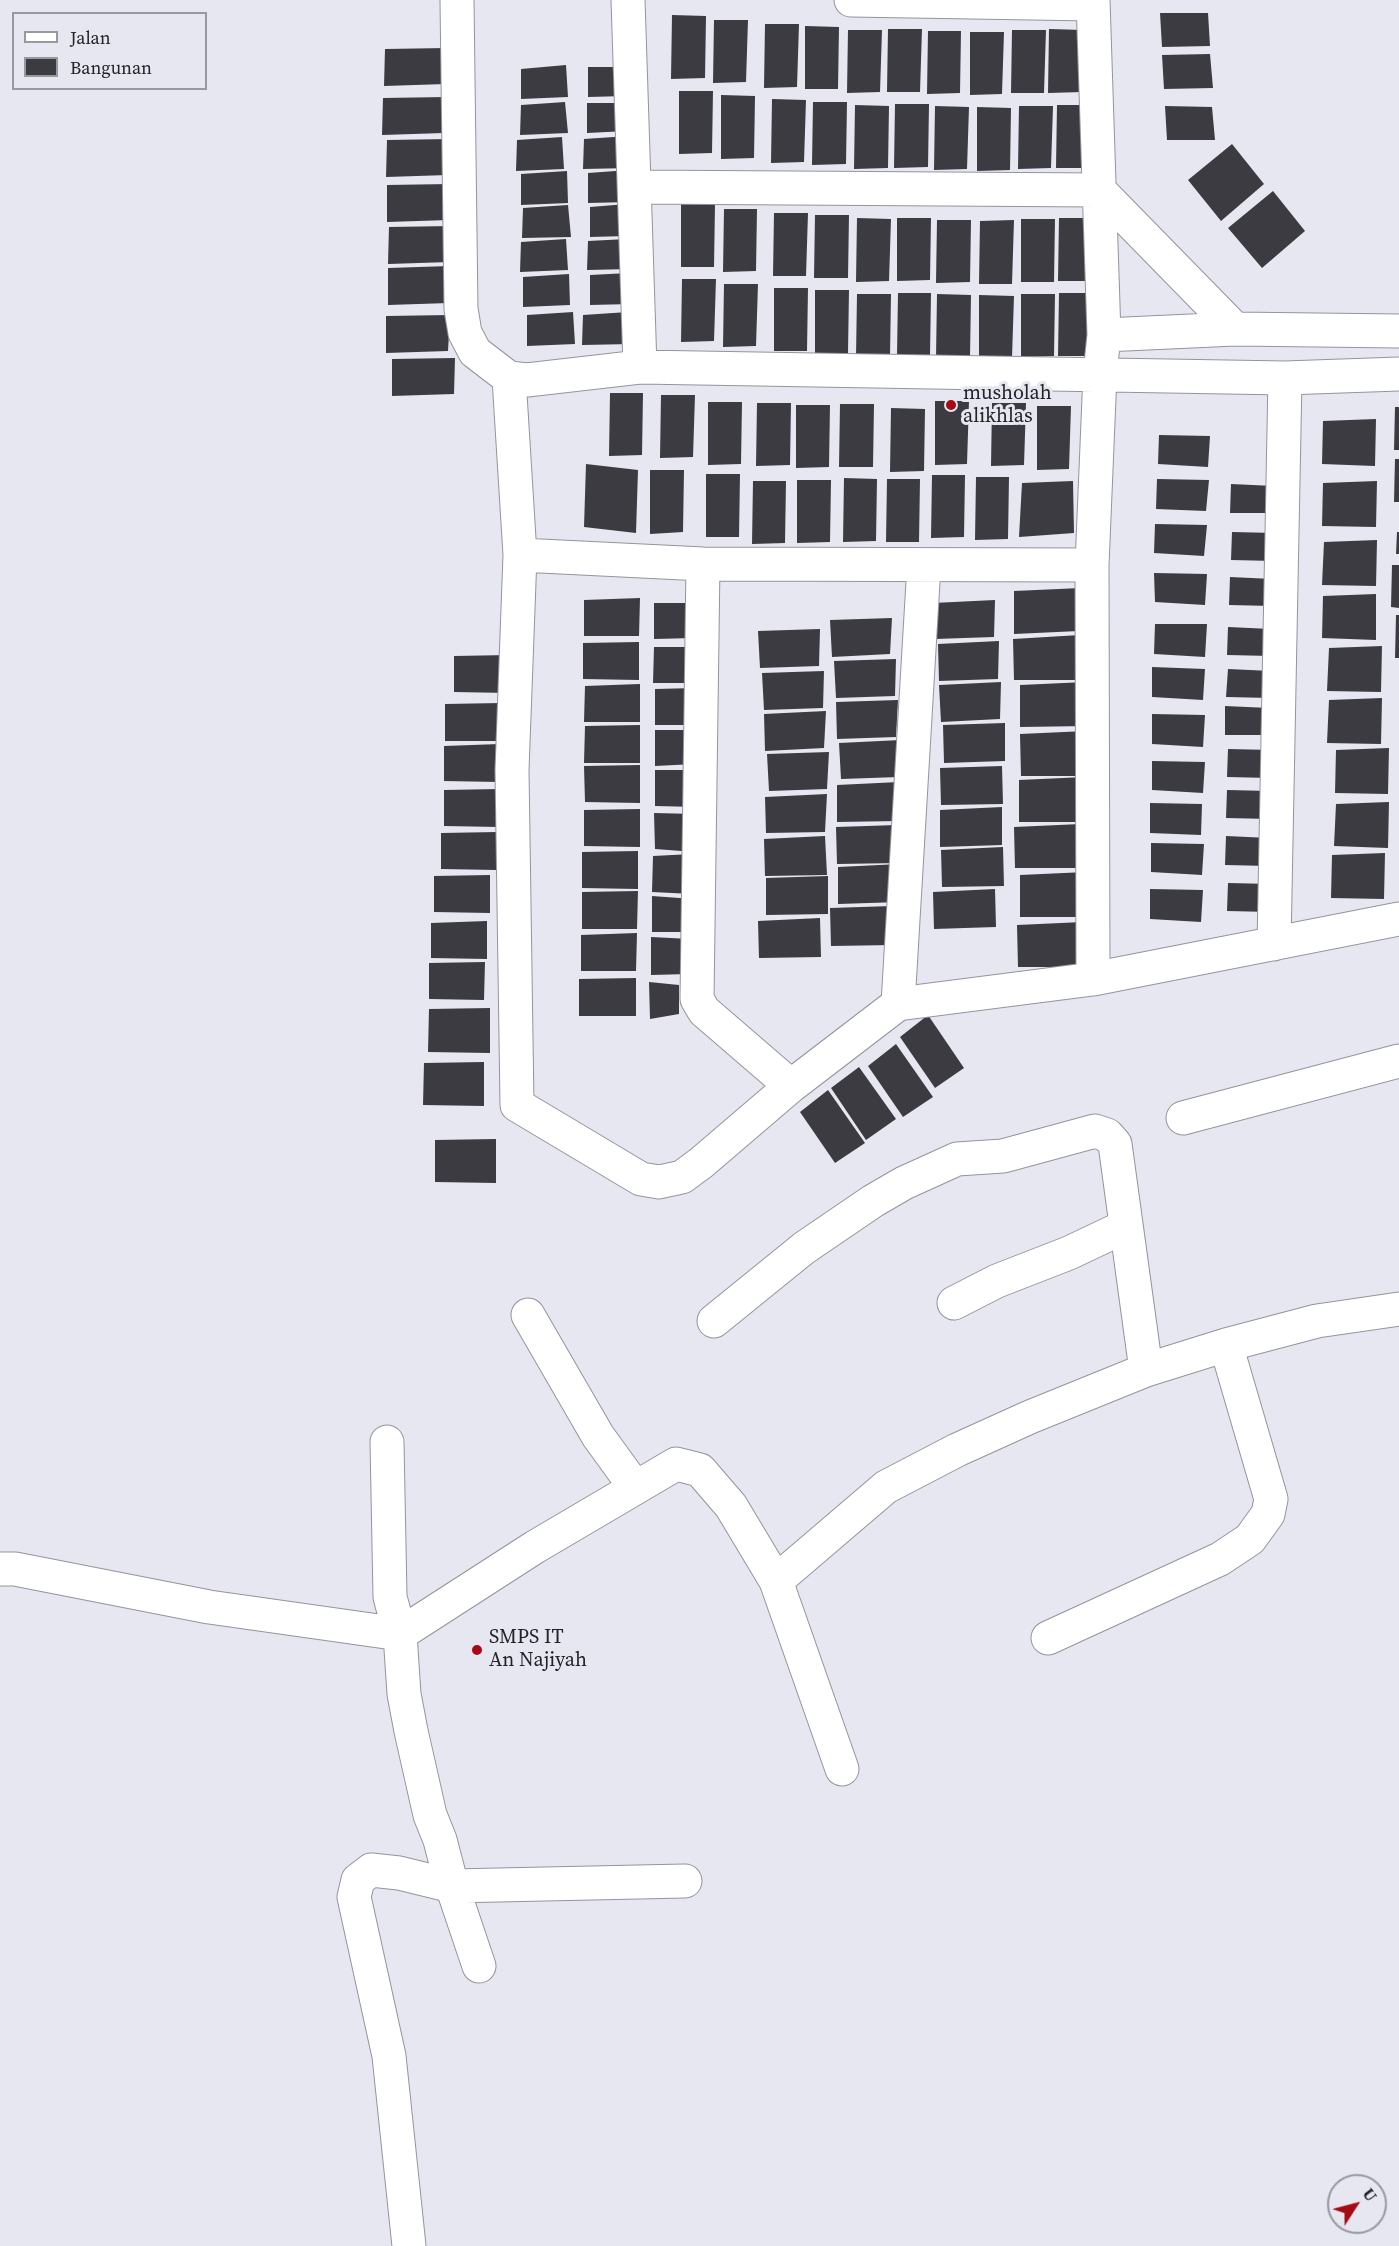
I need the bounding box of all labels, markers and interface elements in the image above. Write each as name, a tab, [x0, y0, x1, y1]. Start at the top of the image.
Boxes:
legend	[12, 12, 207, 90]
text: Jalan	[70, 25, 111, 50]
text: Bangunan	[70, 55, 152, 80]
place label: musholah alikhlas	[963, 382, 1052, 429]
marker: musholah alikhlas	[944, 398, 958, 412]
place label: SMPS IT An Najiyah	[489, 1626, 587, 1673]
marker: SMPS IT An Najiyah	[470, 1643, 484, 1657]
north arrow	[1327, 2174, 1387, 2234]
text: U	[1358, 2183, 1382, 2206]

